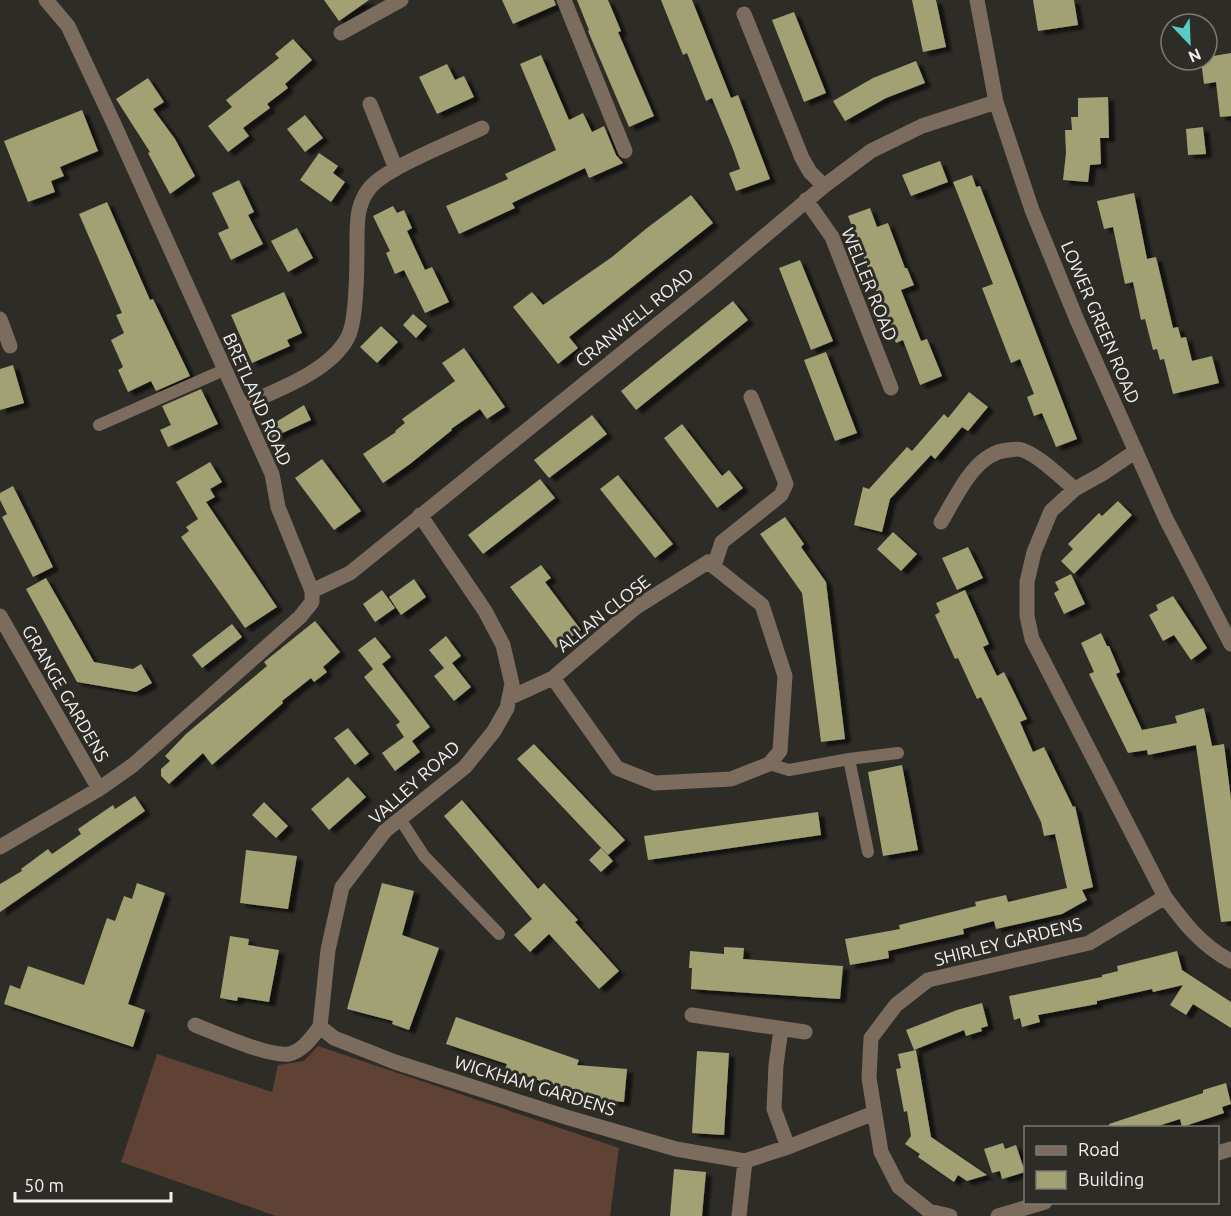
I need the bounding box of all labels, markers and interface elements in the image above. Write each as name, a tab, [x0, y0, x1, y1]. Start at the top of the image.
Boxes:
north arrow	[1159, 12, 1219, 72]
text: N	[1186, 45, 1204, 66]
street label: WELLER ROAD	[838, 225, 902, 343]
street label: LOWER GREEN ROAD	[1058, 238, 1144, 406]
street label: CRANWELL ROAD	[571, 263, 697, 371]
street label: BRETLAND ROAD	[220, 330, 296, 468]
street label: ALLAN CLOSE	[553, 571, 653, 655]
street label: GRANGE GARDENS	[19, 621, 113, 765]
street label: VALLEY ROAD	[365, 736, 463, 828]
street label: SHIRLEY GARDENS	[932, 913, 1084, 969]
street label: WICKHAM GARDENS	[452, 1051, 618, 1119]
legend	[1024, 1126, 1219, 1204]
text: Road	[1078, 1139, 1120, 1159]
scale bar	[15, 1165, 171, 1203]
text: Building	[1078, 1169, 1144, 1189]
text: 50 m	[24, 1175, 64, 1195]

